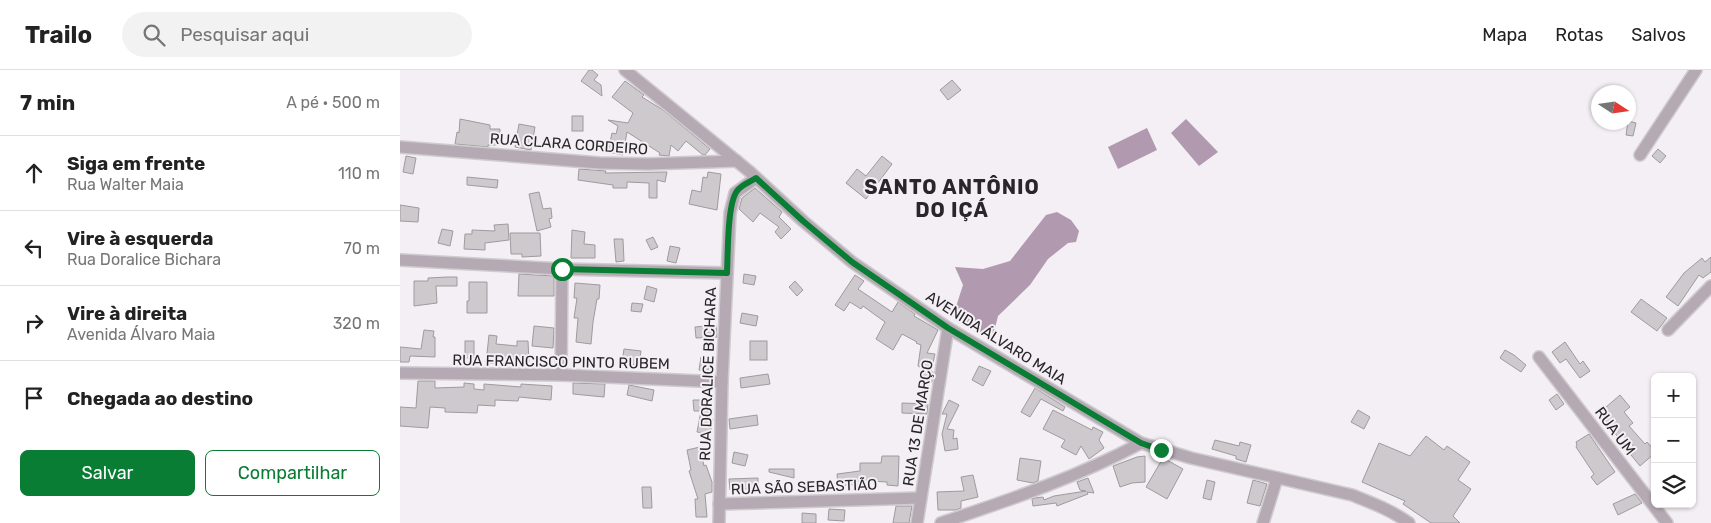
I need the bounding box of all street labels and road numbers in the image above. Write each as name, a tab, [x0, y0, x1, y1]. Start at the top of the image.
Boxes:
street label: RUA CLARA CORDEIRO	[489, 129, 649, 159]
street label: RUA DORALICE BICHARA	[696, 287, 720, 461]
street label: AVENIDA ÁLVARO MAIA	[923, 287, 1069, 389]
street label: RUA FRANCISCO PINTO RUBEM	[452, 351, 670, 373]
street label: RUA 13 DE MARÇO	[899, 359, 937, 487]
street label: RUA UM	[1591, 403, 1639, 459]
street label: RUA SÃO SEBASTIÃO	[730, 475, 878, 499]

